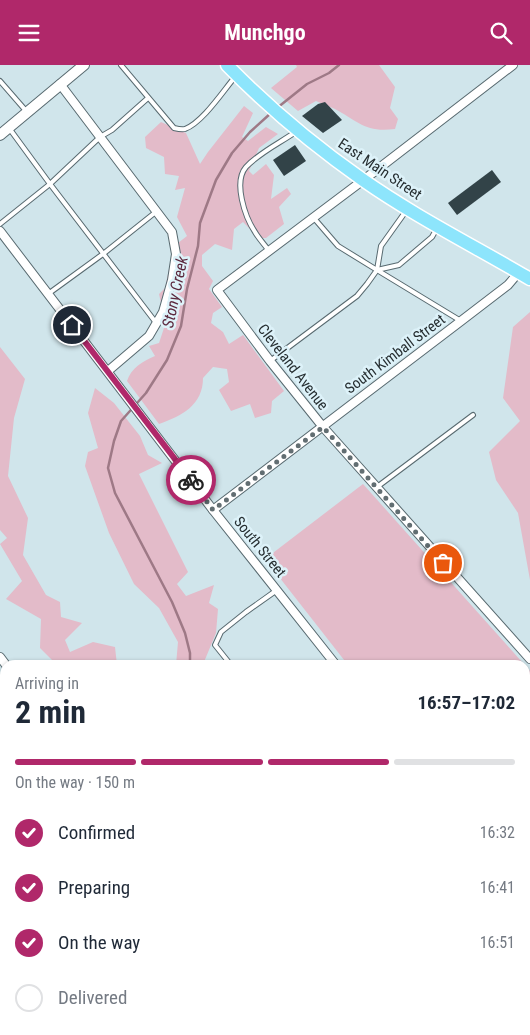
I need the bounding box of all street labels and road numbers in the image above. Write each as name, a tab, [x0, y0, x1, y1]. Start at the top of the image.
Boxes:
street label: East Main Street	[335, 134, 425, 204]
street label: South Kimball Street	[341, 311, 449, 397]
street label: Cleveland Avenue	[254, 320, 332, 414]
street label: South Street	[230, 513, 290, 581]

